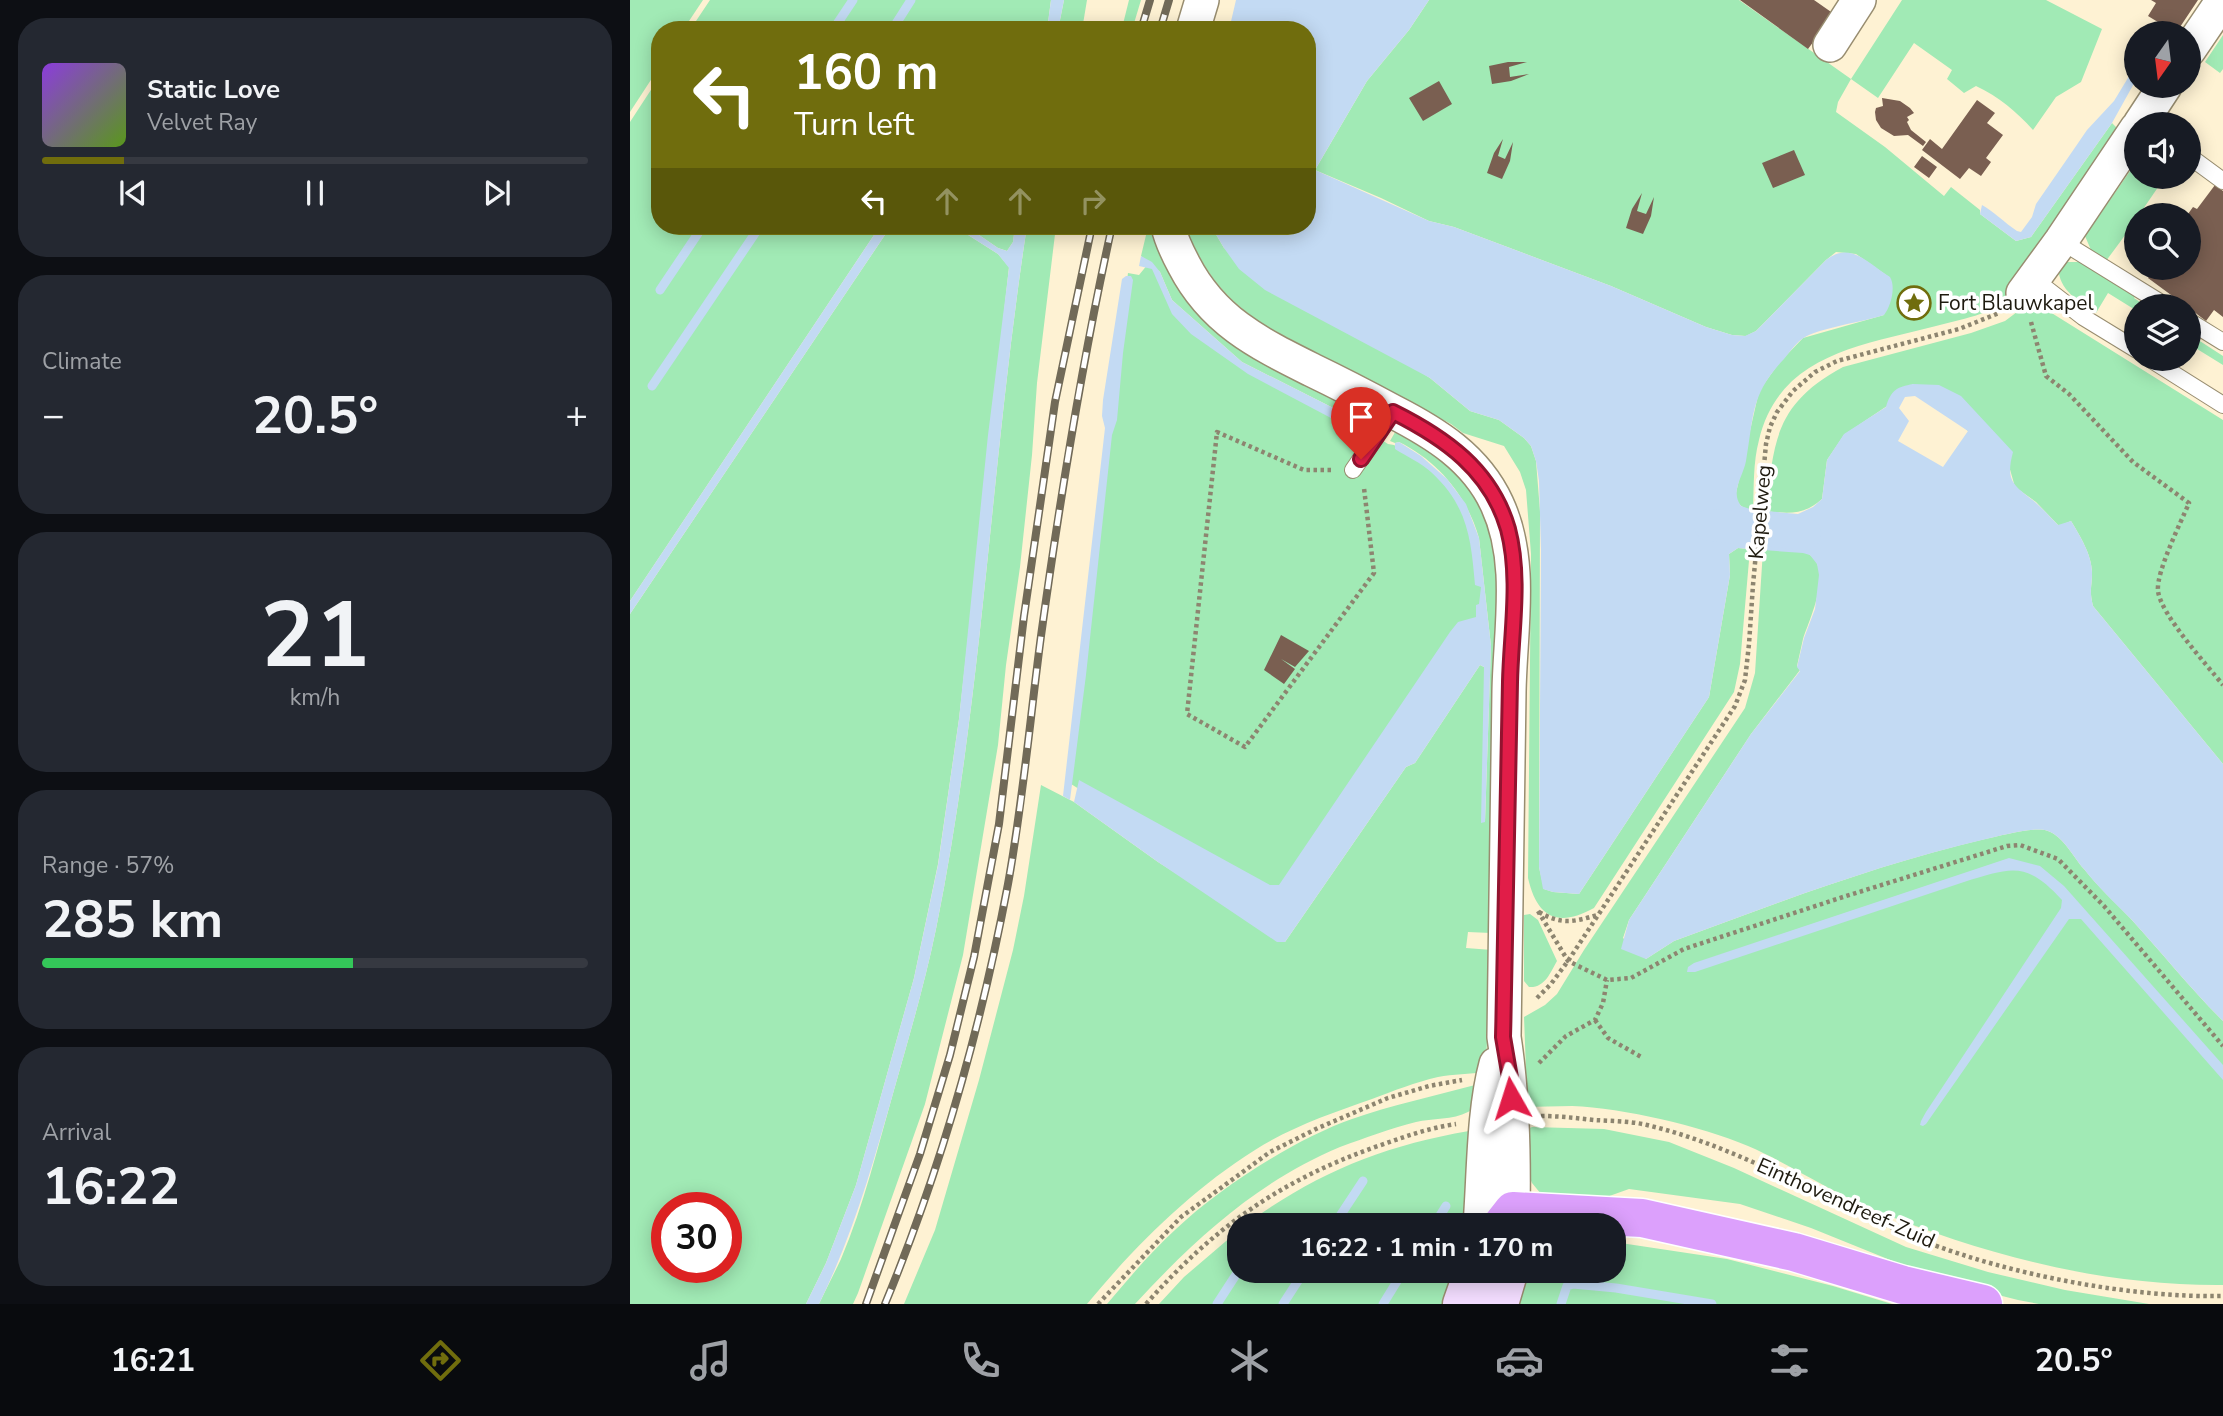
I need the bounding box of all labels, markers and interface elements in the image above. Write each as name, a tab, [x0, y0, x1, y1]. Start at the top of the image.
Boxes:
north arrow	[2124, 21, 2202, 98]
map controls	[2124, 21, 2201, 371]
text: 160 m	[794, 39, 938, 106]
icon: left	[679, 49, 770, 140]
text: Static Love	[147, 72, 280, 107]
text: Turn left	[794, 103, 914, 146]
text: Velvet Ray	[147, 107, 257, 138]
button: sound	[2124, 112, 2201, 189]
icon: previous	[114, 174, 152, 212]
icon: pause	[296, 174, 334, 212]
icon: next	[478, 174, 516, 212]
icon: left	[855, 182, 893, 220]
icon: ahead	[928, 182, 966, 220]
icon: ahead	[1001, 182, 1039, 220]
icon: right	[1074, 182, 1112, 220]
button: search	[2124, 203, 2201, 280]
place icon: Fort Blauwkapel	[1895, 284, 1933, 322]
place label: Fort Blauwkapel	[1938, 289, 2095, 317]
button: layers	[2124, 294, 2201, 371]
text: Climate	[42, 346, 122, 377]
text: 20.5°	[252, 380, 378, 451]
pin	[1331, 387, 1391, 459]
text: −	[42, 390, 65, 441]
text: +	[565, 390, 588, 441]
icon: arrive	[1342, 398, 1380, 436]
street label: Kapelweg	[1742, 464, 1778, 560]
text: 21	[260, 574, 370, 698]
text: km/h	[290, 682, 340, 713]
text: Range · 57%	[42, 850, 174, 881]
text: 285 km	[42, 884, 223, 955]
position arrow	[1474, 1061, 1548, 1135]
text: Arrival	[42, 1117, 111, 1148]
text: 16:22	[42, 1151, 180, 1222]
street label: Einthovendreef-Zuid	[1752, 1151, 1940, 1255]
speed limit sign: 30	[651, 1192, 742, 1283]
text: 16:22 · 1 min · 170 m	[1300, 1230, 1553, 1265]
icon: directions	[416, 1336, 465, 1385]
icon: music	[686, 1336, 735, 1385]
icon: phone	[956, 1336, 1005, 1385]
icon: climate	[1225, 1336, 1274, 1385]
icon: car	[1495, 1336, 1544, 1385]
icon: filters	[1765, 1336, 1814, 1385]
text: 16:21	[110, 1339, 195, 1382]
text: 20.5°	[2035, 1339, 2113, 1382]

